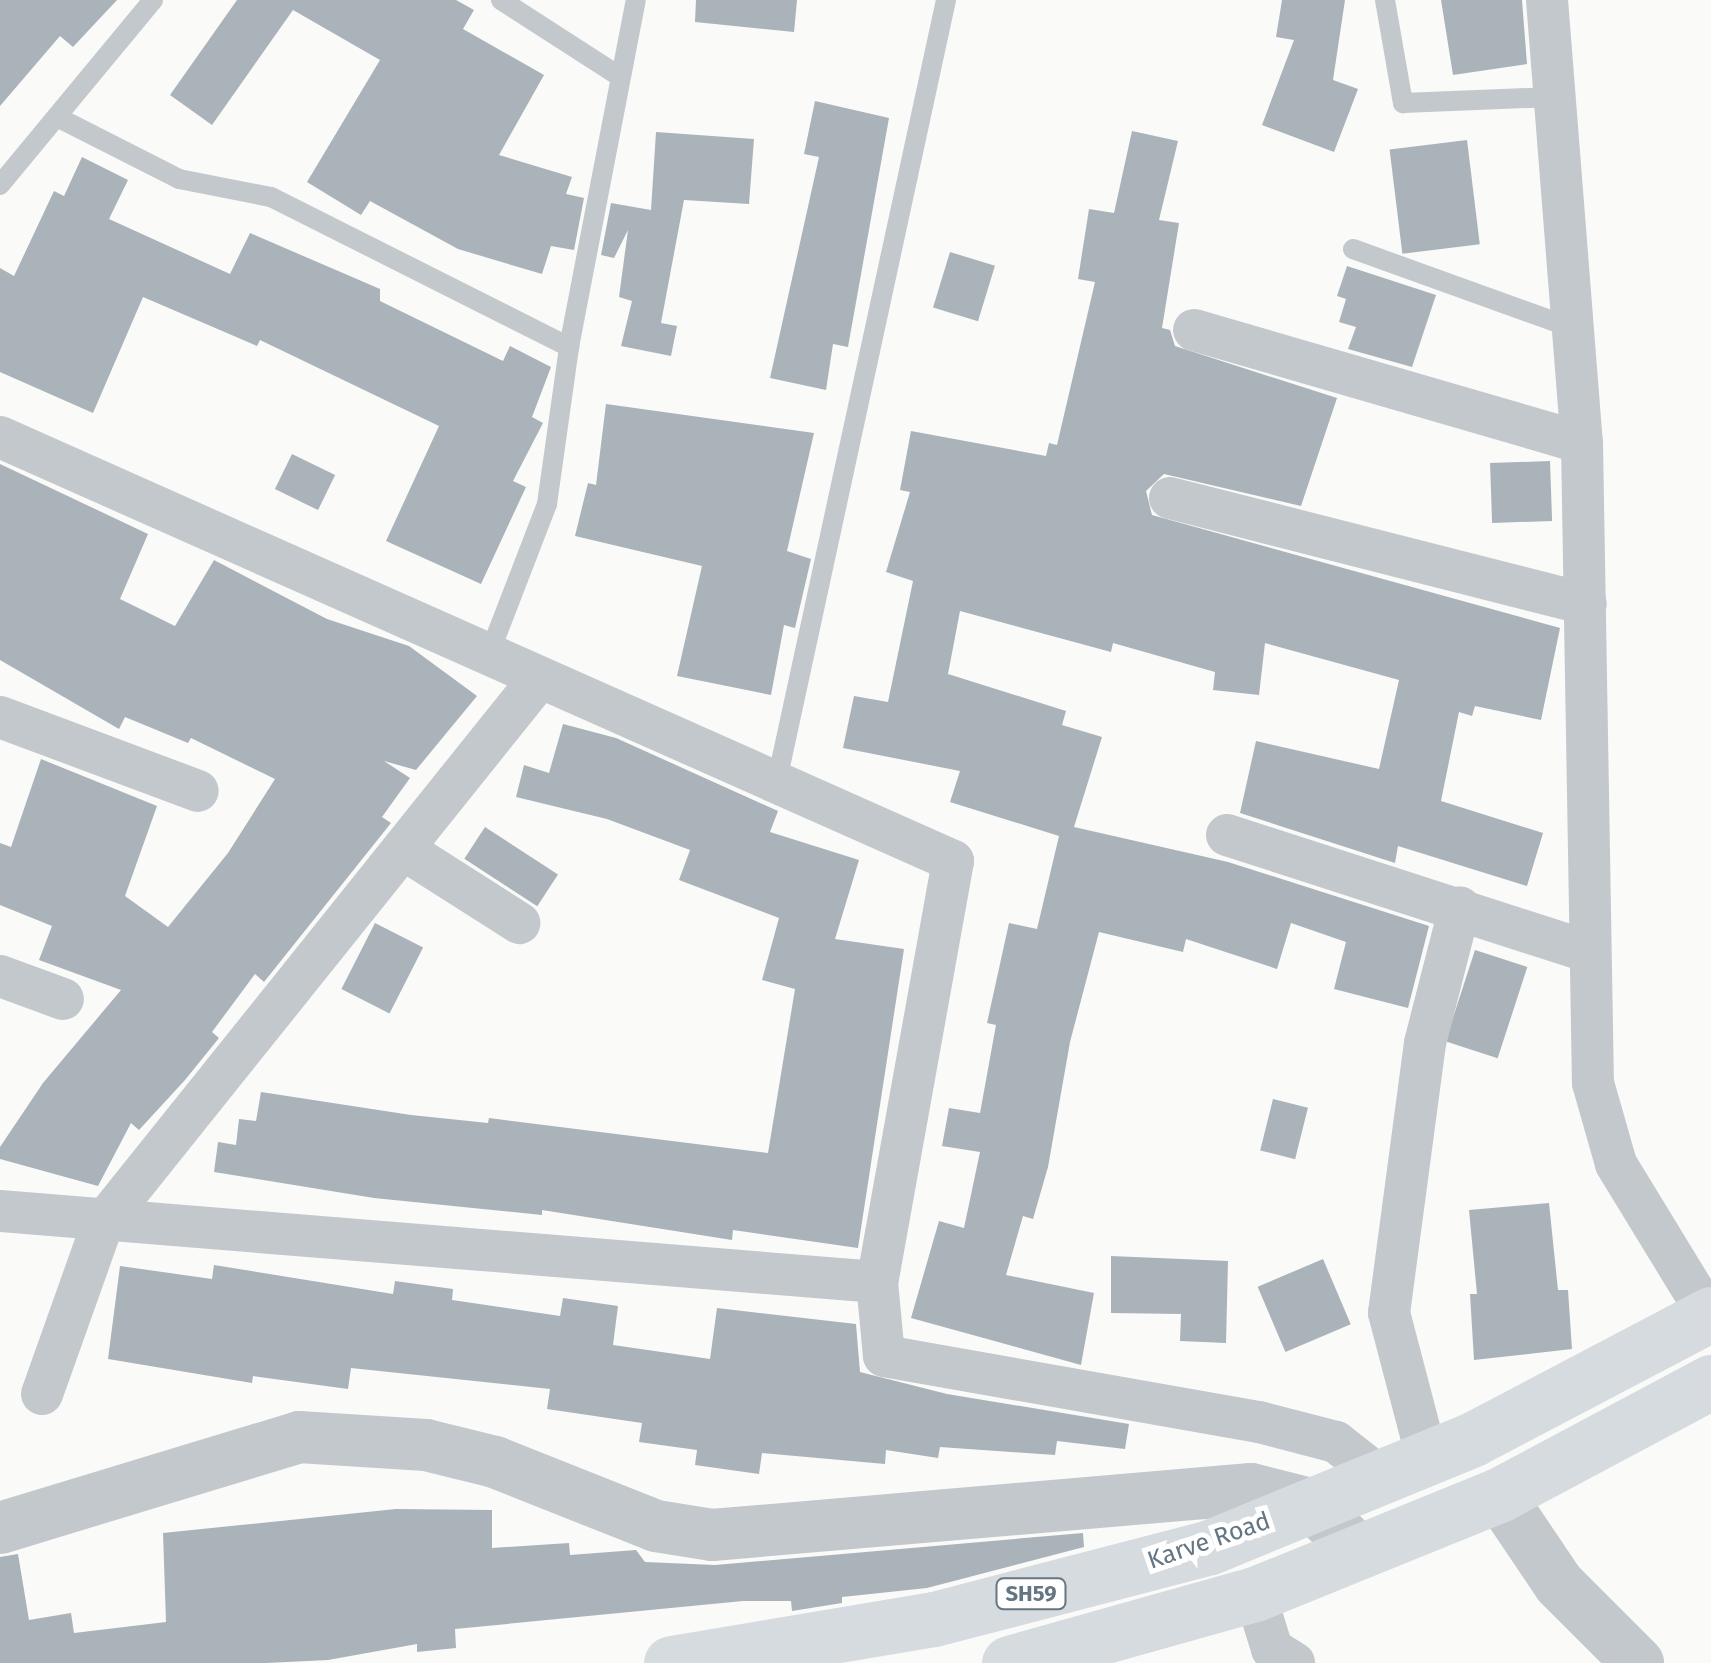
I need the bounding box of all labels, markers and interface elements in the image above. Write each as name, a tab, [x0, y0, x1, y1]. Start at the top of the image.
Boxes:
street label: Karve Road	[1144, 1506, 1274, 1576]
road number: SH59	[994, 1577, 1068, 1611]

